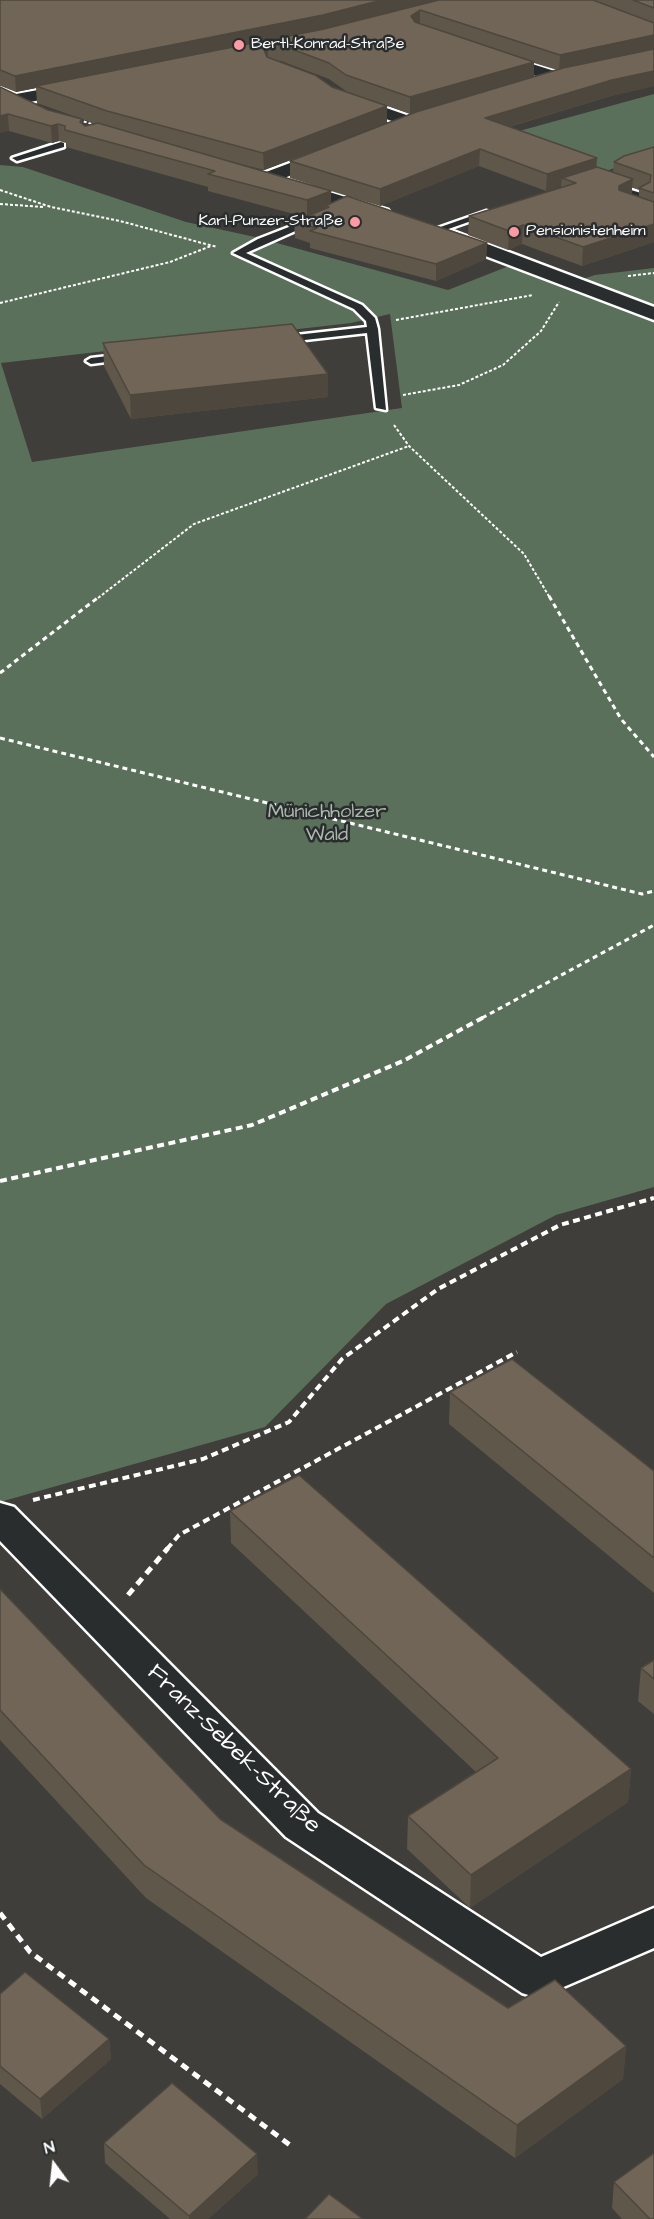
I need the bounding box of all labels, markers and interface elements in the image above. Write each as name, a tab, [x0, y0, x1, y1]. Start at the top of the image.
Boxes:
place label: Bertl-Konrad-Straße	[251, 35, 404, 55]
marker: Bertl-Konrad-Straße	[232, 38, 246, 52]
place label: Karl-Punzer-Straße	[198, 212, 343, 232]
marker: Karl-Punzer-Straße	[348, 215, 362, 229]
place label: Pensionistenheim	[526, 222, 645, 242]
marker: Pensionistenheim	[507, 225, 521, 239]
park label: Münichholzer Wald	[268, 801, 386, 848]
street label: Franz-Sebek-Straße	[140, 1659, 326, 1841]
north arrow	[24, 2135, 84, 2195]
text: N	[42, 2136, 57, 2160]

